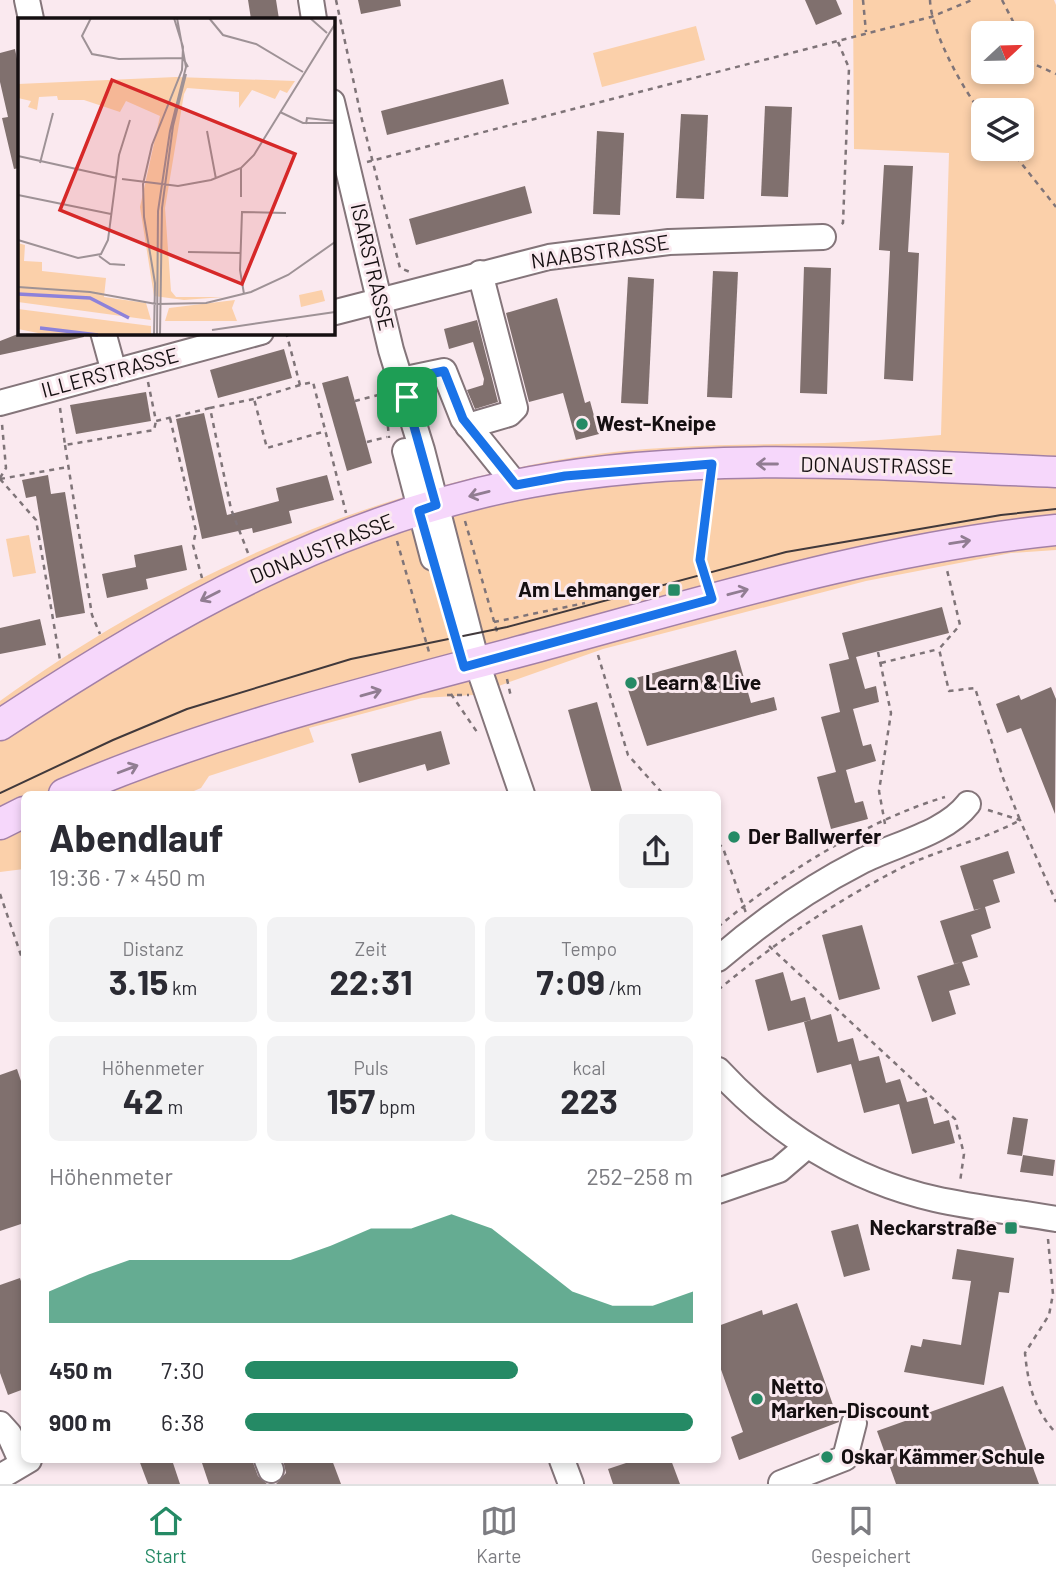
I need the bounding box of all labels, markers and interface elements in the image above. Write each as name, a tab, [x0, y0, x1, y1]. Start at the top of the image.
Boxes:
inset map	[18, 18, 334, 334]
north arrow	[971, 21, 1034, 84]
map controls	[971, 21, 1034, 161]
button: layers	[971, 98, 1034, 161]
street label: ISARSTRASSE	[347, 201, 400, 333]
street label: NAABSTRASSE	[529, 228, 671, 273]
street label: ILLERSTRASSE	[38, 341, 181, 402]
pin	[377, 367, 437, 427]
icon: arrive	[388, 378, 426, 416]
place label: West-Kneipe	[596, 410, 716, 435]
marker: West-Kneipe	[574, 416, 590, 432]
street label: DONAUSTRASSE	[800, 451, 954, 478]
one-way arrow	[756, 457, 779, 471]
one-way arrow	[468, 488, 491, 501]
street label: DONAUSTRASSE	[246, 507, 397, 588]
one-way arrow	[948, 535, 970, 548]
place label: Am Lehmanger	[518, 576, 660, 601]
marker: Am Lehmanger	[666, 582, 682, 598]
one-way arrow	[726, 585, 749, 598]
one-way arrow	[201, 590, 221, 604]
place label: Learn & Live	[645, 669, 761, 694]
marker: Learn & Live	[623, 675, 639, 691]
one-way arrow	[359, 686, 381, 699]
one-way arrow	[116, 762, 138, 774]
text: Abendlauf	[49, 814, 224, 860]
button: share	[619, 814, 693, 888]
place label: Der Ballwerfer	[748, 823, 881, 848]
marker: Der Ballwerfer	[726, 829, 742, 845]
text: 19:36 · 7 × 450 m	[49, 863, 205, 891]
text: Distanz	[122, 937, 184, 960]
text: Zeit	[355, 937, 387, 960]
text: Tempo	[561, 937, 617, 960]
text: 3.15	[109, 960, 168, 1002]
text: 22:31	[329, 960, 413, 1002]
text: 7:09	[536, 960, 605, 1002]
text: km	[168, 976, 197, 999]
text: /km	[605, 976, 642, 999]
text: Höhenmeter	[102, 1056, 204, 1079]
text: Puls	[354, 1056, 388, 1079]
text: kcal	[572, 1056, 606, 1079]
text: 42	[123, 1079, 164, 1121]
text: 157	[326, 1079, 375, 1121]
text: 223	[560, 1079, 618, 1121]
text: m	[164, 1095, 183, 1118]
text: bpm	[375, 1095, 416, 1118]
text: Höhenmeter	[49, 1162, 173, 1190]
text: 252–258 m	[586, 1162, 693, 1190]
place label: Neckarstraße	[870, 1214, 997, 1239]
marker: Neckarstraße	[1003, 1220, 1019, 1236]
text: 450 m	[49, 1356, 112, 1384]
text: 7:30	[161, 1356, 205, 1384]
place label: Netto Marken-Discount	[771, 1373, 930, 1422]
marker: Netto Marken-Discount	[749, 1391, 765, 1407]
text: 900 m	[49, 1408, 111, 1436]
text: 6:38	[161, 1408, 204, 1436]
place label: Oskar Kämmer Schule	[841, 1443, 1045, 1468]
marker: Oskar Kämmer Schule	[819, 1449, 835, 1465]
tab: Start	[145, 1502, 187, 1567]
tab: Karte	[476, 1502, 521, 1567]
tab: Gespeichert	[811, 1502, 911, 1567]

